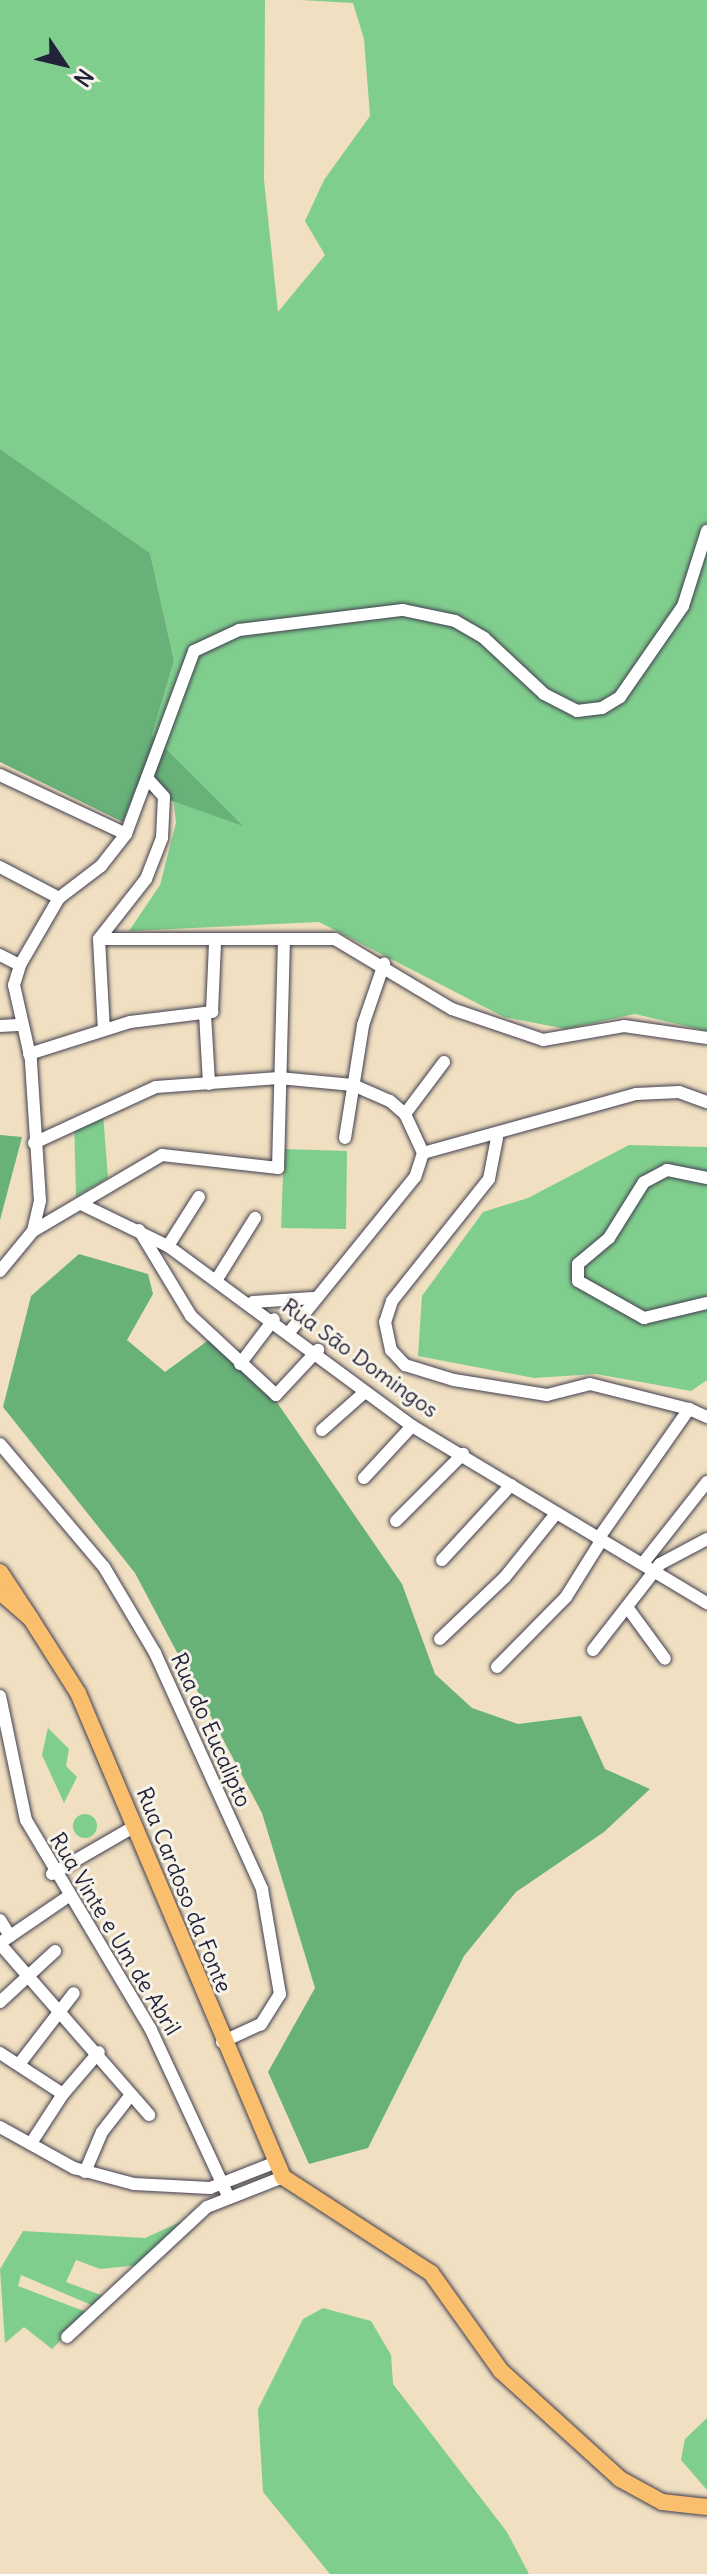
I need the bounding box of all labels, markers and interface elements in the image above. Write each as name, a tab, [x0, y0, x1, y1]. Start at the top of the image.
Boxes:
north arrow	[24, 24, 104, 104]
text: N	[68, 64, 99, 92]
street label: Rua São Domingos	[277, 1293, 443, 1423]
street label: Rua do Eucalipto	[165, 1649, 257, 1811]
street label: Rua Cardoso da Fonte	[131, 1783, 237, 1997]
street label: Rua Vinte e Um de Abril	[44, 1828, 186, 2040]

